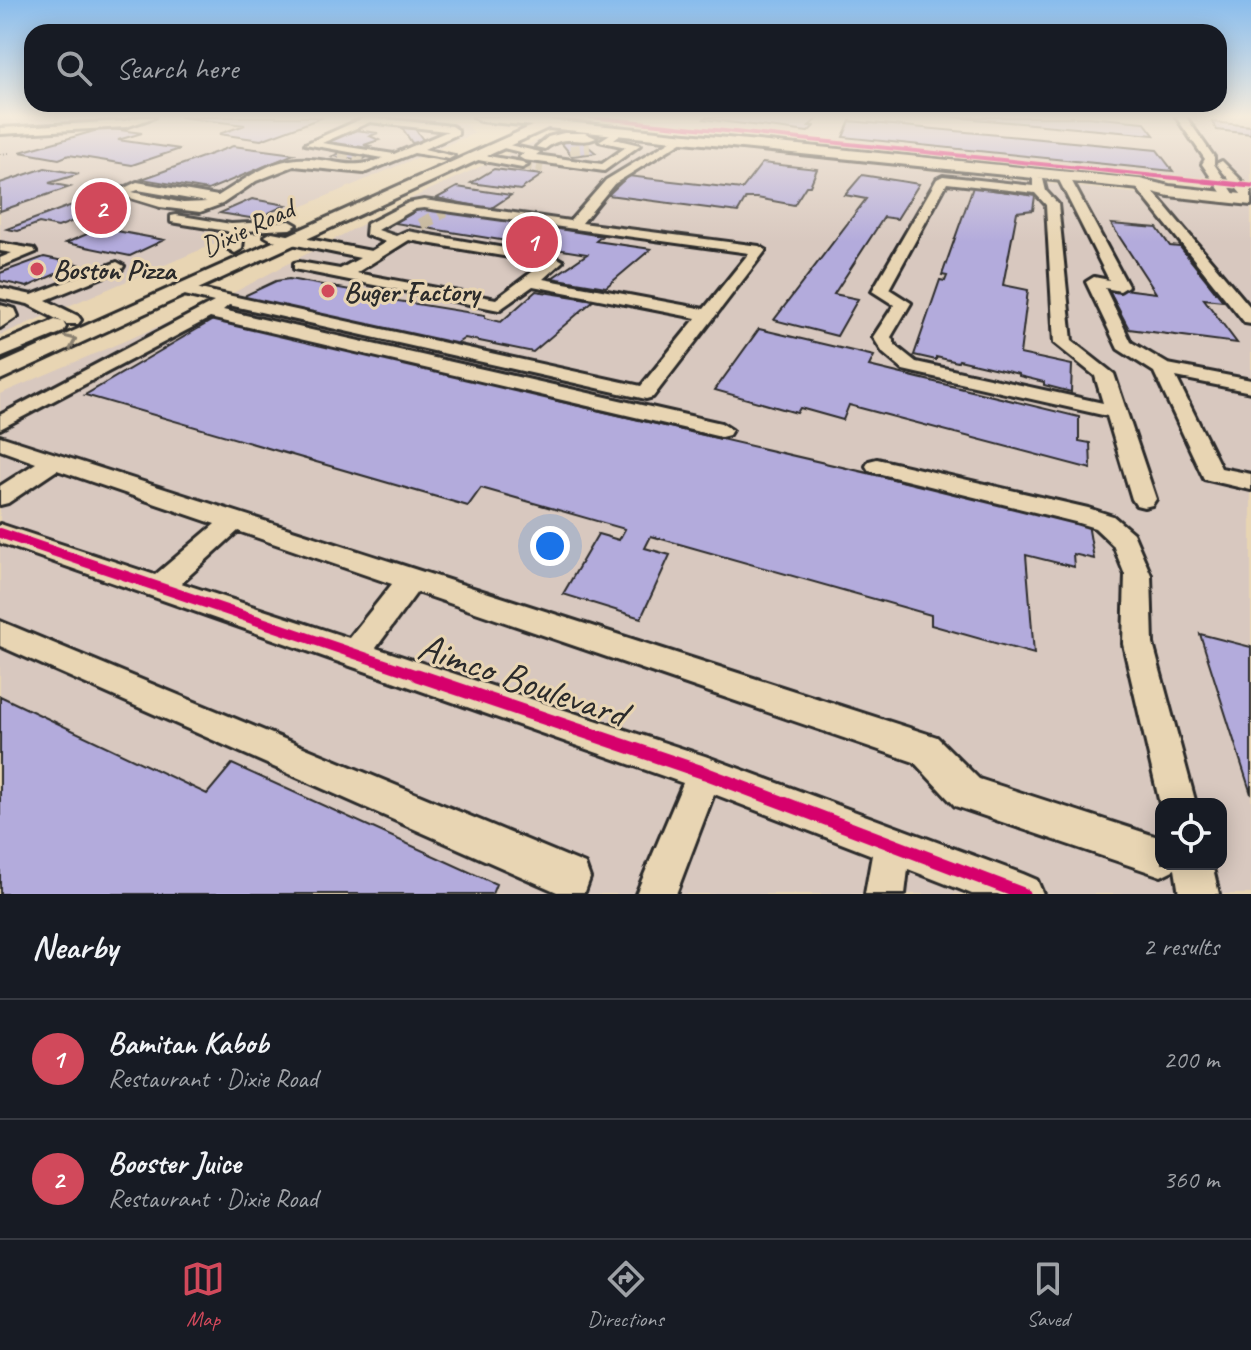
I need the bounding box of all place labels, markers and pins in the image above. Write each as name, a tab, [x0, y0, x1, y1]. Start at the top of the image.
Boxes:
pin: 2	[75, 178, 127, 238]
pin: 1	[506, 212, 558, 272]
place label: Boston Pizza	[53, 252, 178, 287]
marker: Boston Pizza	[28, 260, 46, 278]
place label: Buger Factory	[344, 274, 483, 309]
marker: Buger Factory	[319, 282, 337, 300]

